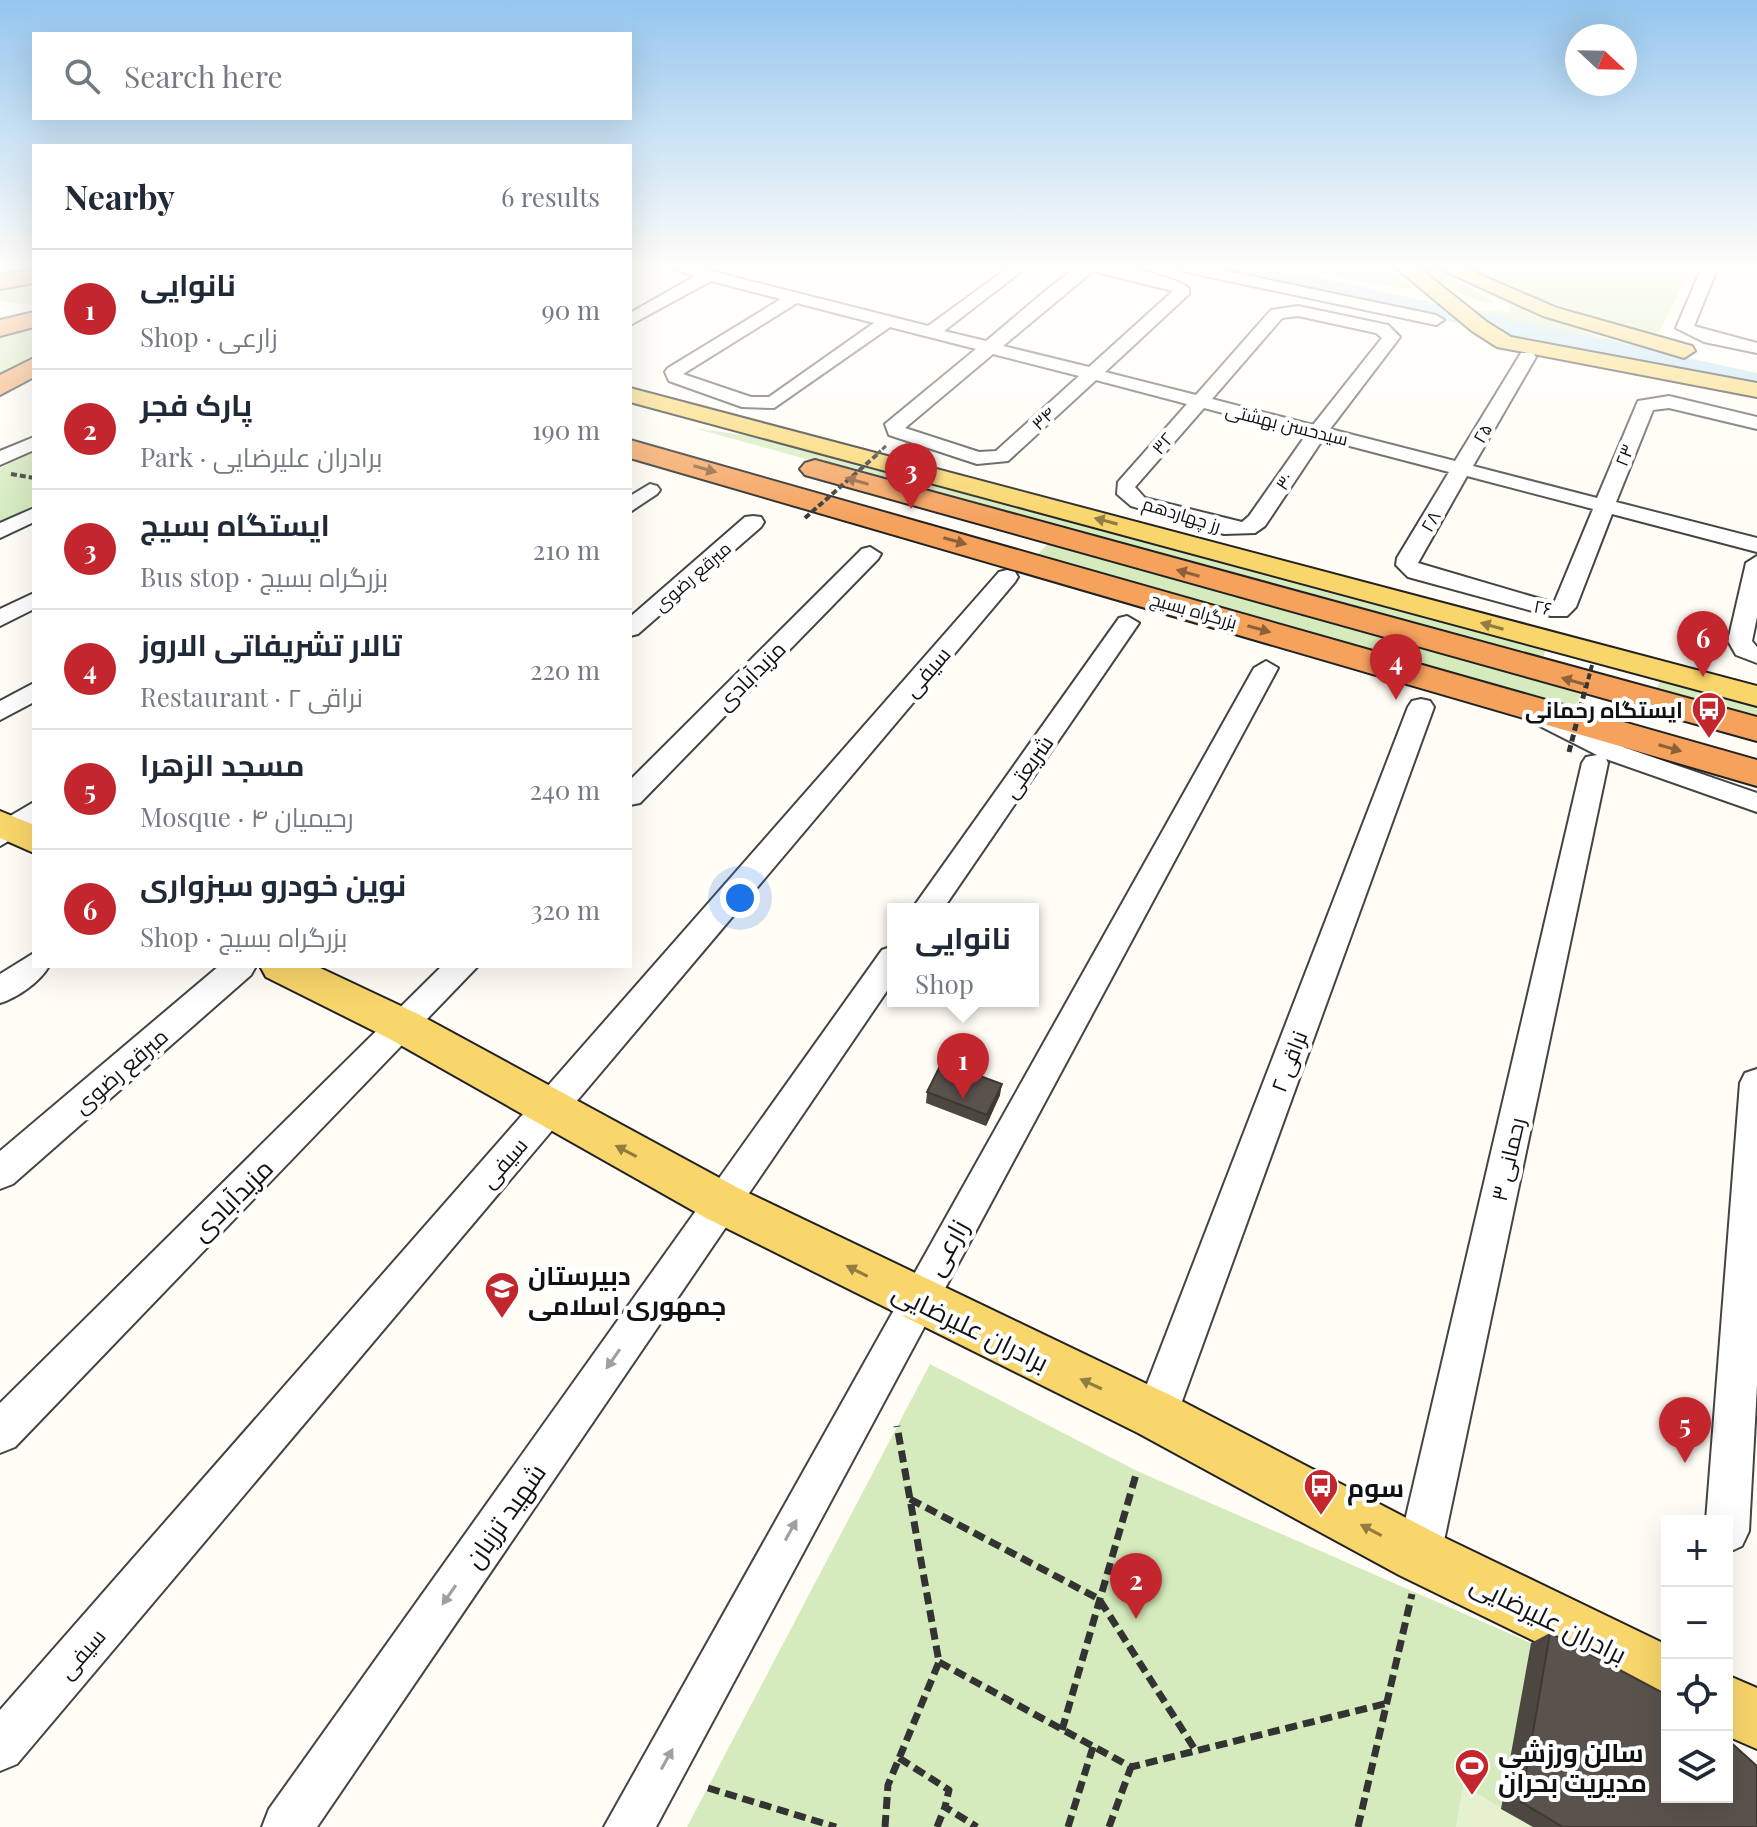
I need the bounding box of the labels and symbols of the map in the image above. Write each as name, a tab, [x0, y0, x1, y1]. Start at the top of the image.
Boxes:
north arrow	[1565, 24, 1637, 96]
street label: سیدحسن بهشتی	[1223, 397, 1351, 451]
street label: ۳۴	[1026, 401, 1060, 435]
street label: ۲۵	[1467, 419, 1497, 447]
street label: ۳۲	[1146, 427, 1178, 459]
street label: ۲۳	[1609, 440, 1639, 470]
pin: 3	[885, 443, 937, 509]
one-way arrow	[694, 463, 718, 476]
street label: ۳۰	[1269, 467, 1299, 495]
one-way arrow	[844, 474, 869, 486]
street label: رز چهاردهم	[1140, 491, 1224, 538]
street label: ۲۸	[1414, 506, 1446, 536]
one-way arrow	[1093, 515, 1118, 527]
one-way arrow	[944, 535, 968, 548]
street label: مبرقع رضوی	[648, 536, 736, 617]
one-way arrow	[1176, 566, 1200, 579]
street label: بزرگراه بسیج	[1148, 586, 1240, 635]
street label: ۲۶	[1532, 594, 1554, 620]
pin: 6	[1677, 611, 1729, 677]
one-way arrow	[1480, 619, 1504, 632]
one-way arrow	[1247, 623, 1271, 636]
street label: مزیدآبادی	[709, 634, 791, 716]
pin: 4	[1370, 634, 1422, 700]
street label: سیفی	[896, 639, 956, 703]
one-way arrow	[1561, 674, 1585, 687]
bus stop icon: ایستگاه رحمانی	[1690, 690, 1728, 740]
place label: ایستگاه رحمانی	[1525, 694, 1683, 724]
street label: شریعتی	[995, 729, 1059, 803]
one-way arrow	[1658, 742, 1682, 755]
your location	[720, 878, 760, 918]
street label: مبرقع رضوی	[66, 1021, 174, 1120]
street label: نراقی ۲	[1263, 1026, 1313, 1096]
pin: 1	[937, 1033, 989, 1099]
street label: رحمانی ۳	[1483, 1114, 1531, 1204]
street label: سیفی	[473, 1130, 533, 1194]
one-way arrow	[614, 1145, 637, 1158]
street label: مزیدآبادی	[182, 1150, 280, 1248]
street label: زارعی	[916, 1213, 976, 1281]
place label: دبیرستان جمهوری اسلامی	[528, 1257, 726, 1322]
one-way arrow	[845, 1264, 868, 1278]
school or university icon: دبیرستان جمهوری اسلامی	[483, 1270, 521, 1320]
street label: برادران علیرضایی	[887, 1273, 1055, 1379]
one-way arrow	[606, 1349, 621, 1370]
one-way arrow	[1079, 1377, 1102, 1391]
pin: 5	[1659, 1397, 1711, 1463]
street label: شهید ترزبان	[455, 1456, 553, 1574]
bus stop icon: سوم	[1302, 1467, 1340, 1517]
place label: سوم	[1347, 1469, 1404, 1506]
one-way arrow	[785, 1519, 798, 1542]
one-way arrow	[1360, 1523, 1382, 1537]
pin: 2	[1110, 1553, 1162, 1619]
street label: برادران علیرضایی	[1465, 1565, 1633, 1671]
one-way arrow	[442, 1585, 457, 1606]
street label: سیفی	[51, 1621, 111, 1685]
place label: سالن ورزشی مدیریت بحران	[1498, 1734, 1647, 1799]
one-way arrow	[660, 1747, 674, 1770]
sports icon: سالن ورزشی مدیریت بحران	[1453, 1747, 1491, 1797]

